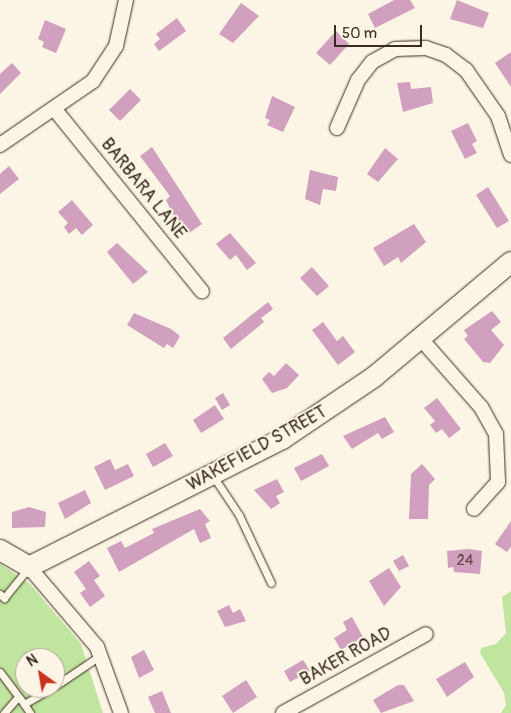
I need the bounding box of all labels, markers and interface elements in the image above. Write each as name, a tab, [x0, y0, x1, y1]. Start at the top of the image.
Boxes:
scale bar	[336, 15, 424, 47]
text: 50 m	[342, 24, 377, 43]
street label: BARBARA LANE	[96, 134, 190, 244]
street label: WAKEFIELD STREET	[183, 402, 331, 496]
house number: 24	[456, 552, 474, 570]
street label: BAKER ROAD	[296, 623, 396, 691]
north arrow	[15, 648, 65, 698]
text: N	[24, 651, 41, 670]

